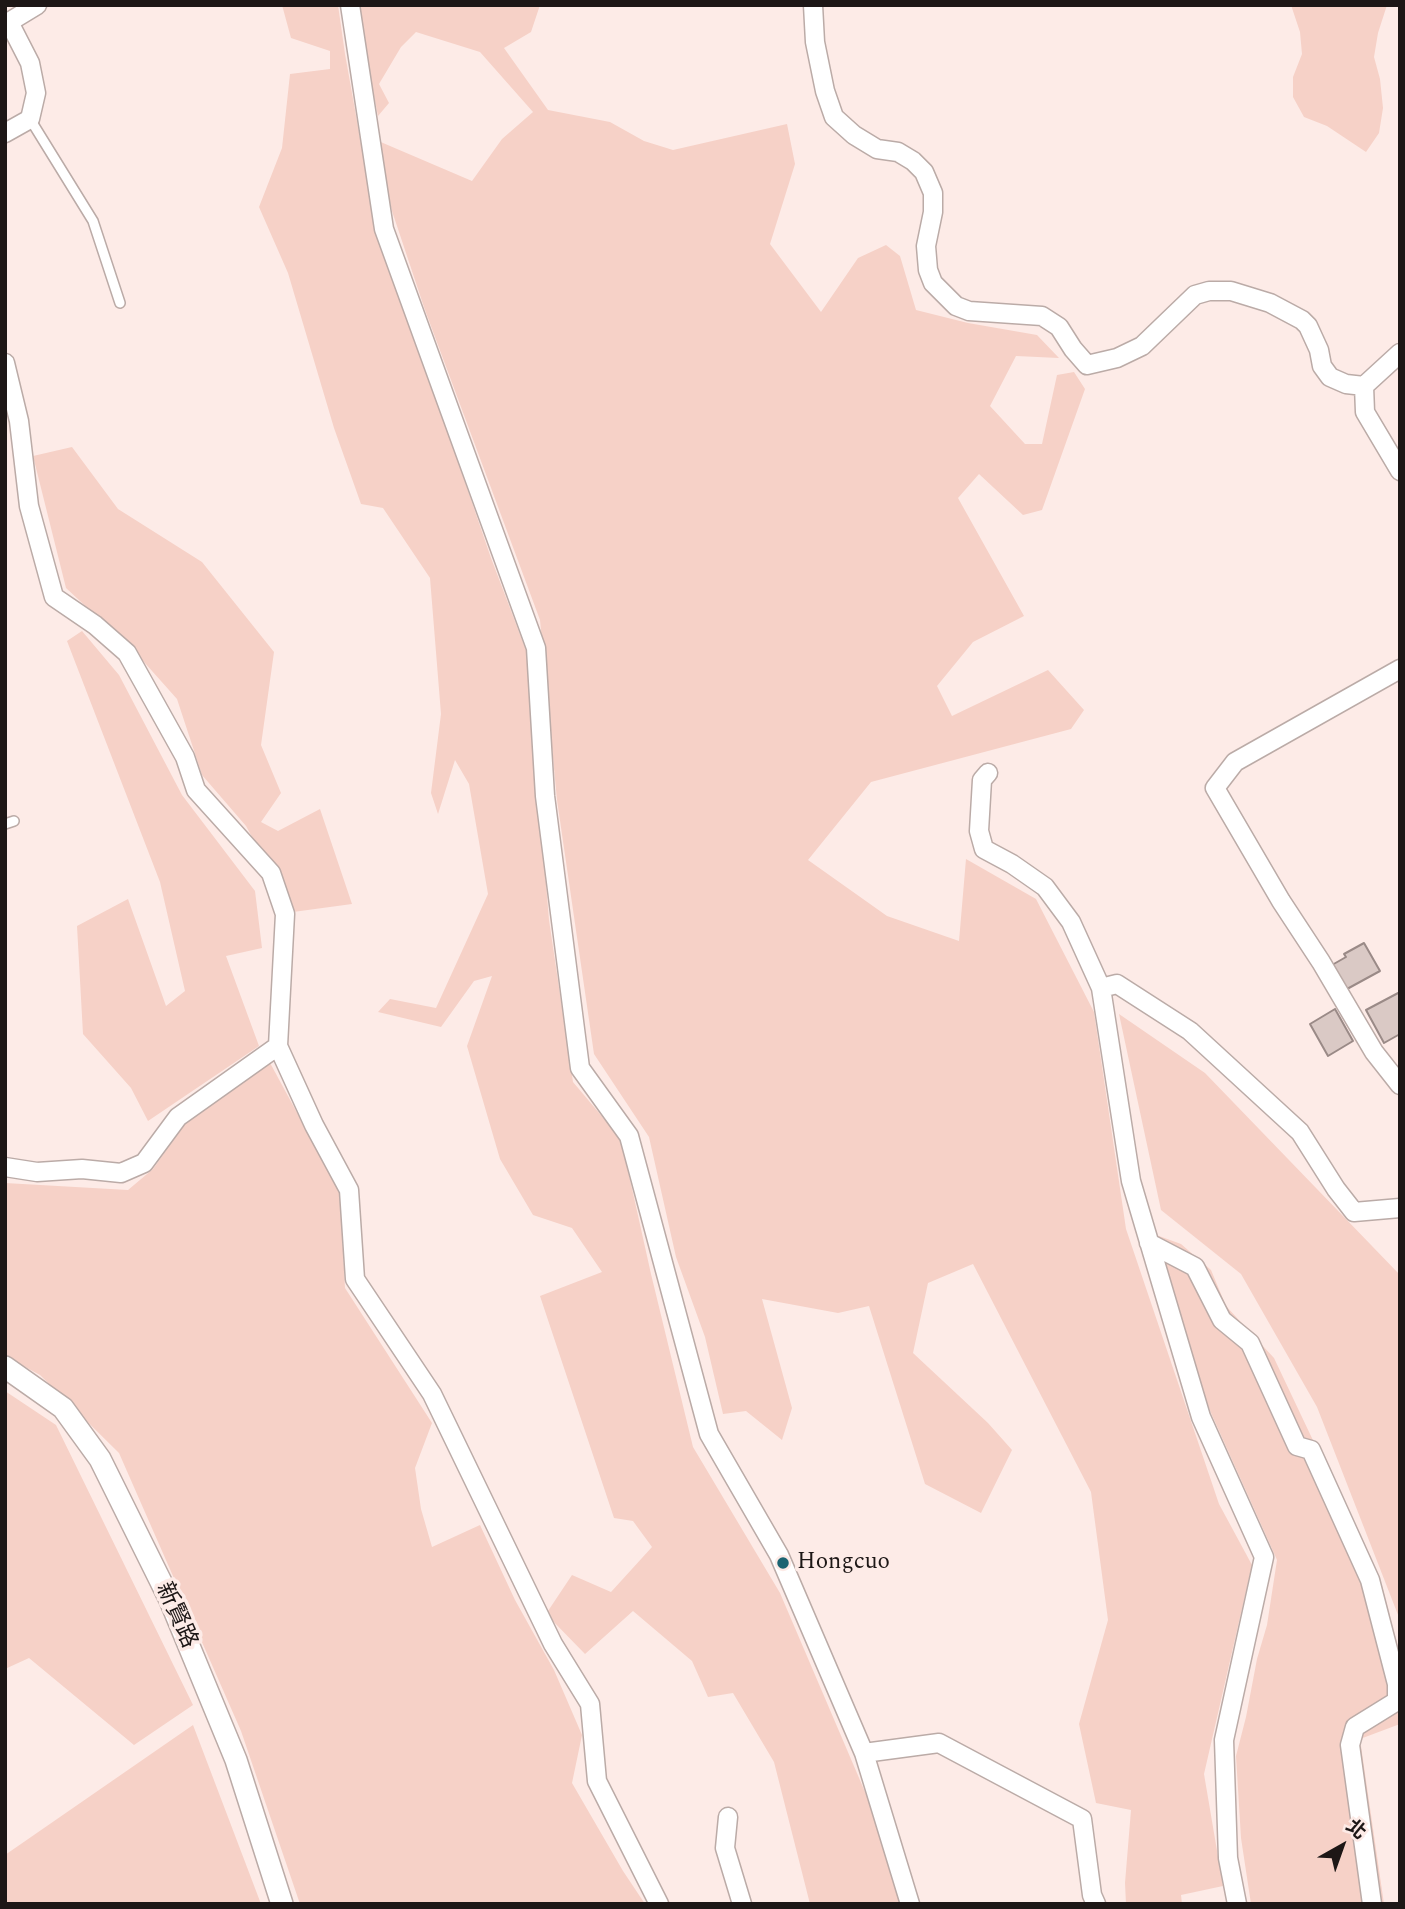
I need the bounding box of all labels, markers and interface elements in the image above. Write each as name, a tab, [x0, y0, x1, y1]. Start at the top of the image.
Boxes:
place label: Hongcuo	[797, 1549, 890, 1577]
marker: Hongcuo	[775, 1555, 791, 1571]
street label: 新賢路	[148, 1579, 202, 1653]
north arrow	[1307, 1811, 1377, 1881]
text: 北	[1339, 1812, 1372, 1847]

